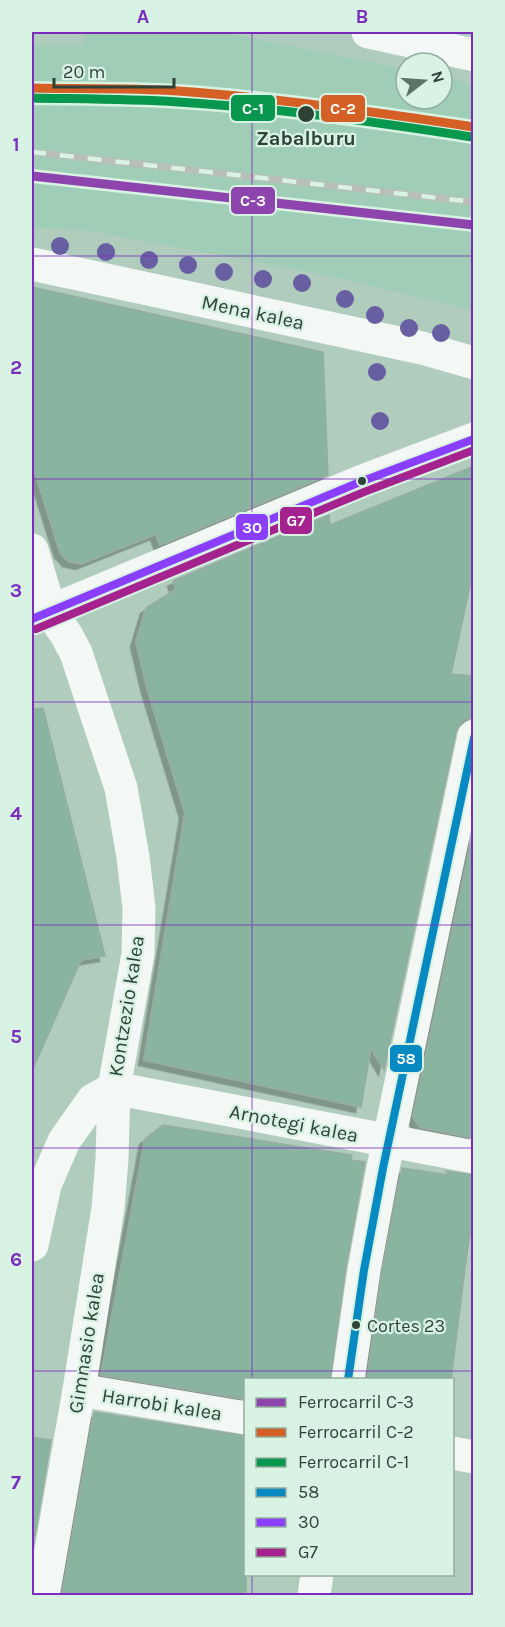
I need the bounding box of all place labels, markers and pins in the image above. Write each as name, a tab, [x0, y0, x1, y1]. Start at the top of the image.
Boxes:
marker: Zabalburu	[296, 104, 316, 124]
place label: Zabalburu	[256, 127, 356, 150]
unlabelled marker	[356, 475, 368, 487]
place label: Cortes 23	[367, 1315, 445, 1337]
marker: Cortes 23	[350, 1319, 362, 1331]

